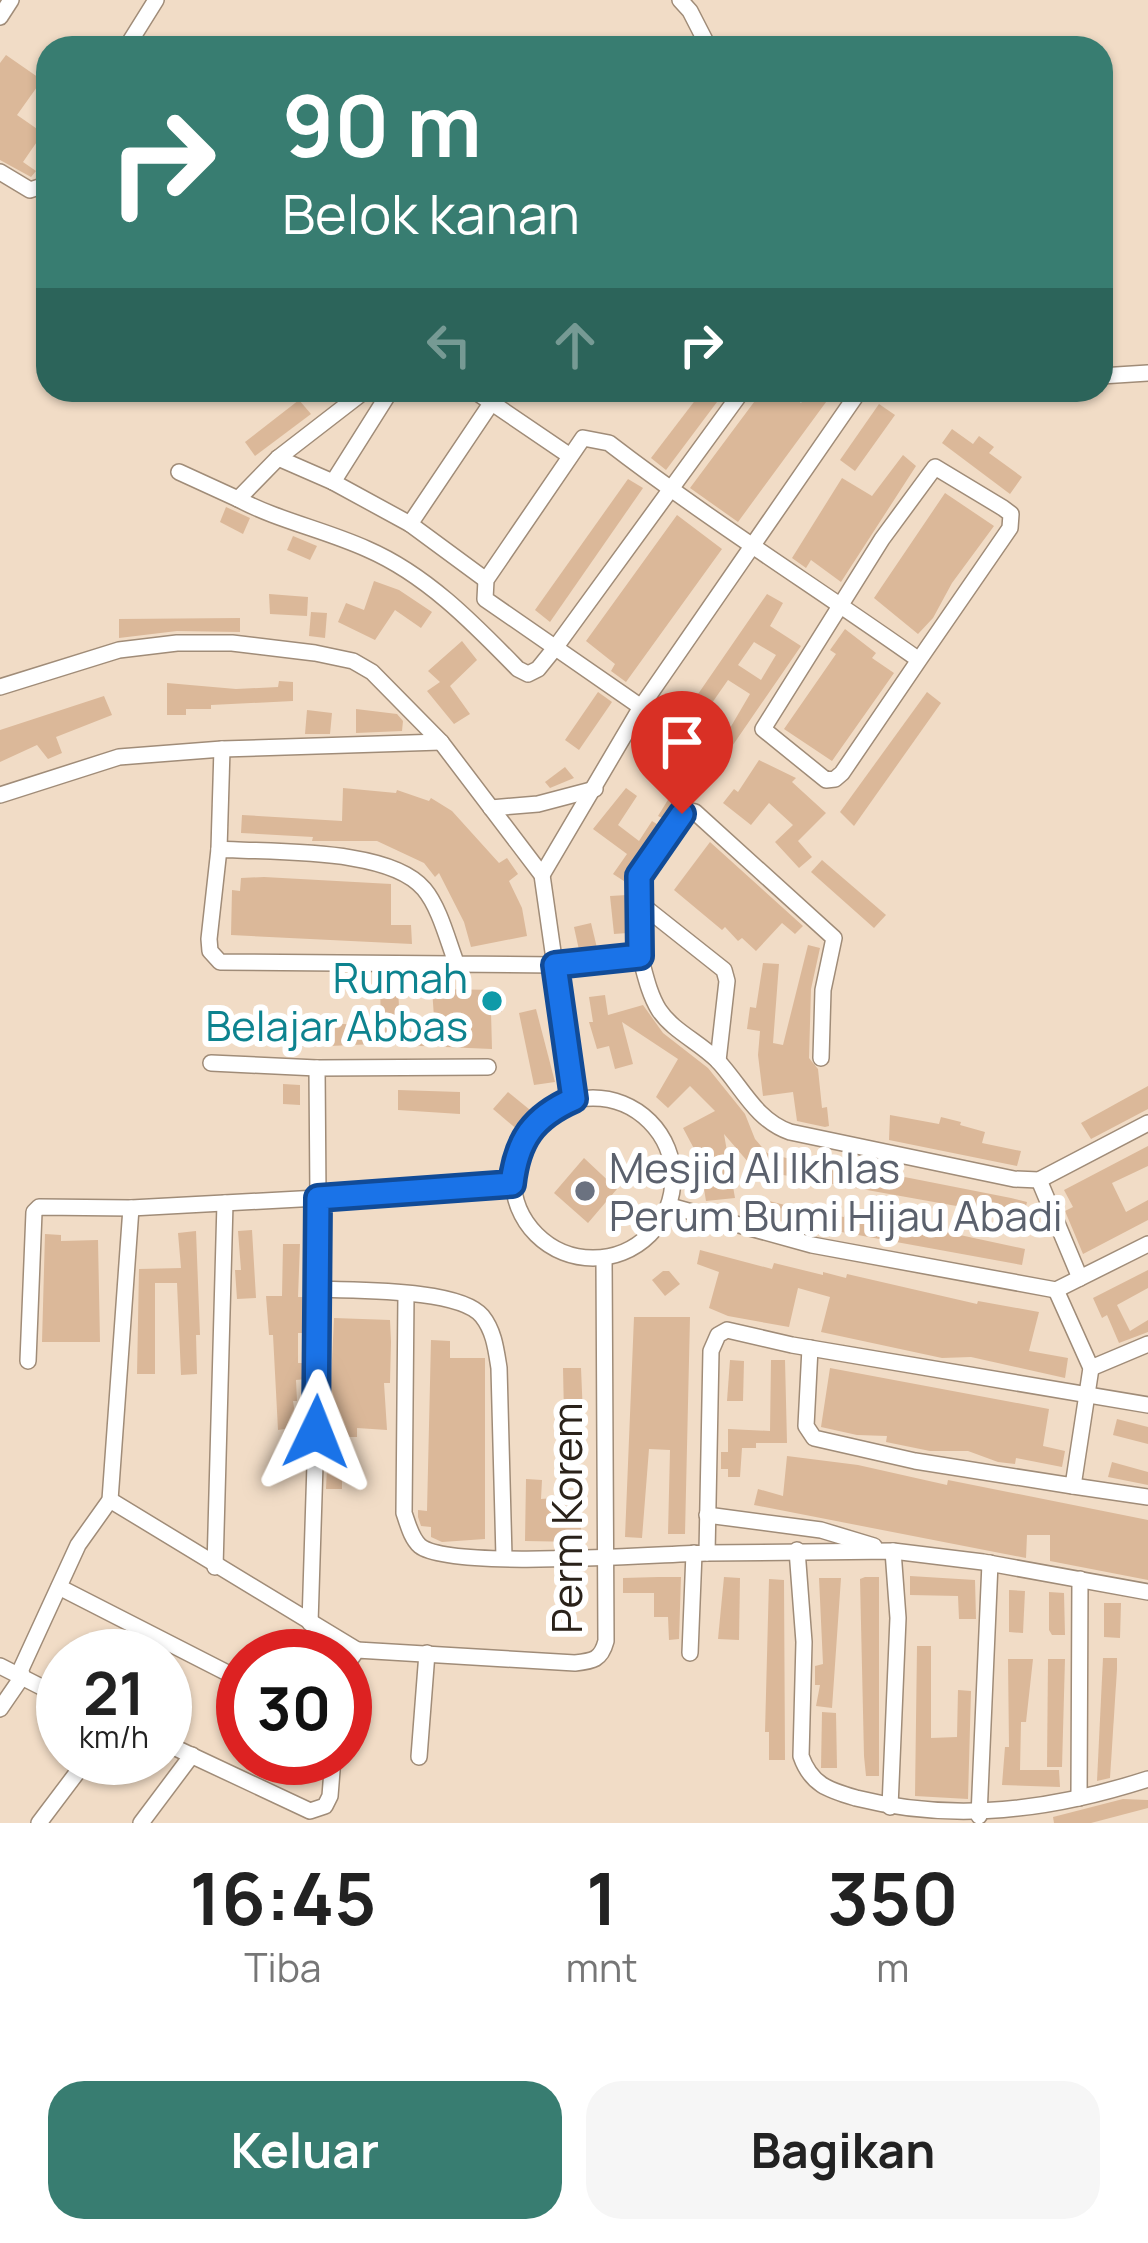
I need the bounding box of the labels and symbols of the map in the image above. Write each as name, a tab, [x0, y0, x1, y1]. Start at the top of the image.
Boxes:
pin	[631, 691, 733, 814]
place label: Rumah Belajar Abbas	[205, 948, 468, 1054]
marker: Rumah Belajar Abbas	[479, 988, 505, 1014]
place label: Mesjid Al Ikhlas Perum Bumi Hijau Abadi	[609, 1138, 1063, 1244]
marker: Mesjid Al Ikhlas Perum Bumi Hijau Abadi	[572, 1178, 598, 1204]
position arrow	[253, 1369, 379, 1495]
street label: Perm Korem	[537, 1402, 595, 1634]
speed limit sign: 30	[216, 1629, 372, 1785]

